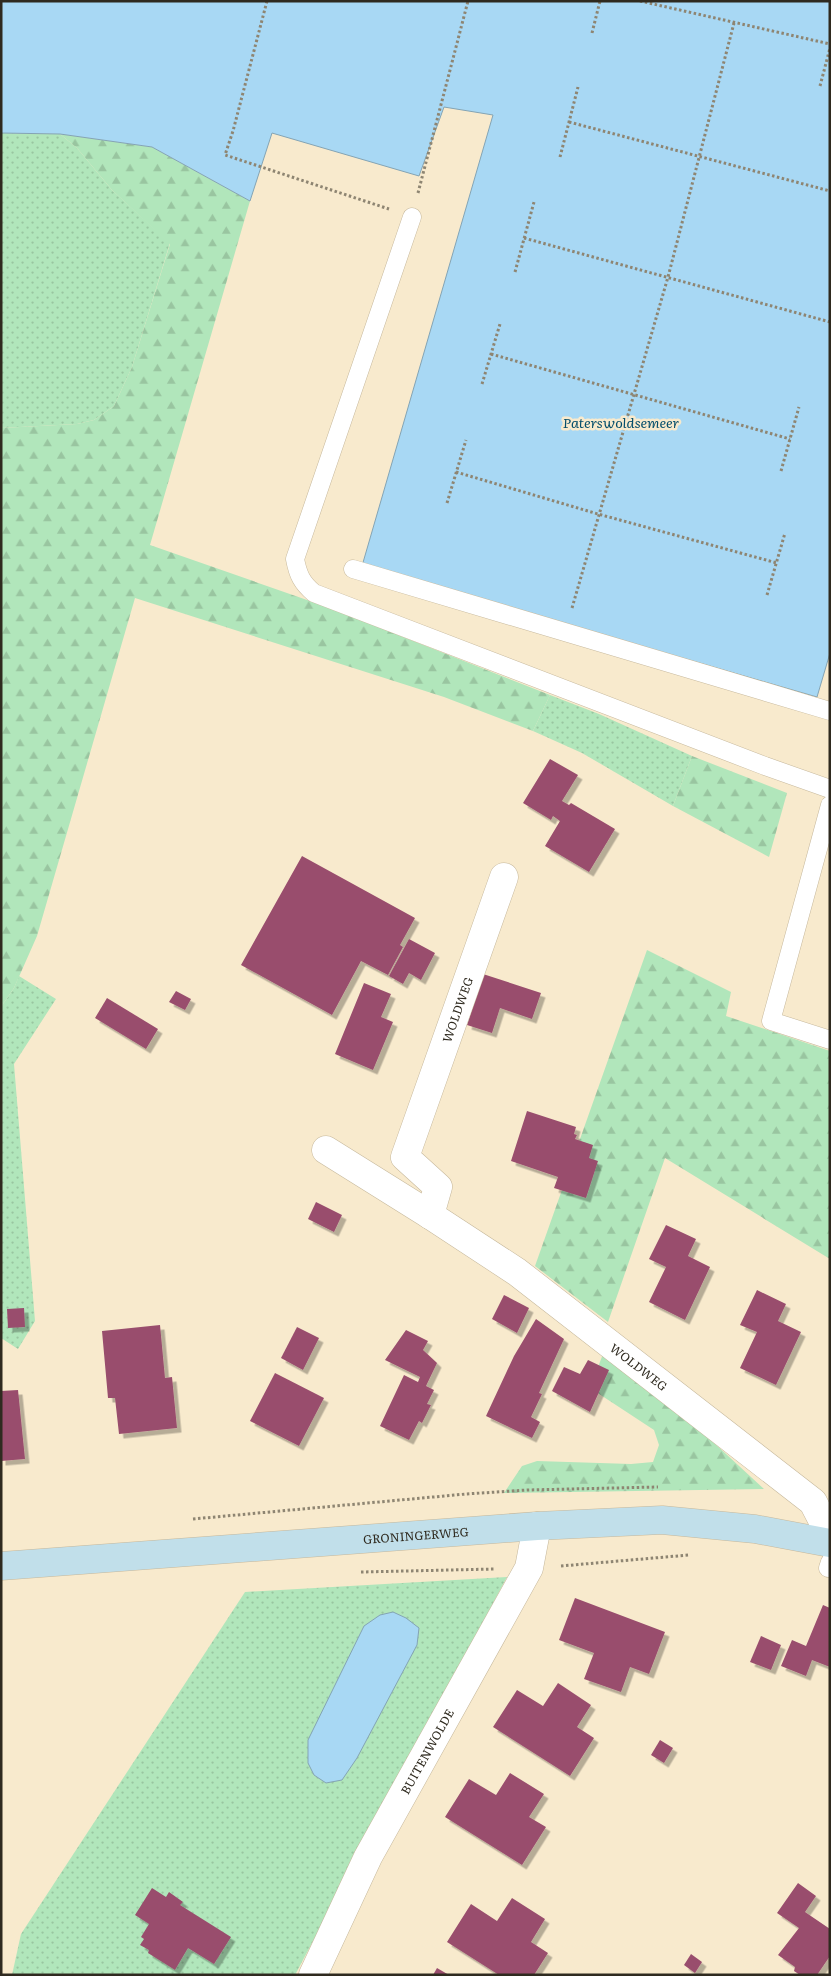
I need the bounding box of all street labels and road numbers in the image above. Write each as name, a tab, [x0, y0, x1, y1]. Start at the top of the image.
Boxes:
street label: WOLDWEG	[437, 974, 477, 1045]
street label: WOLDWEG	[606, 1339, 671, 1395]
street label: GRONINGERWEG	[363, 1522, 469, 1548]
street label: BUITENWOLDE	[396, 1705, 458, 1798]

